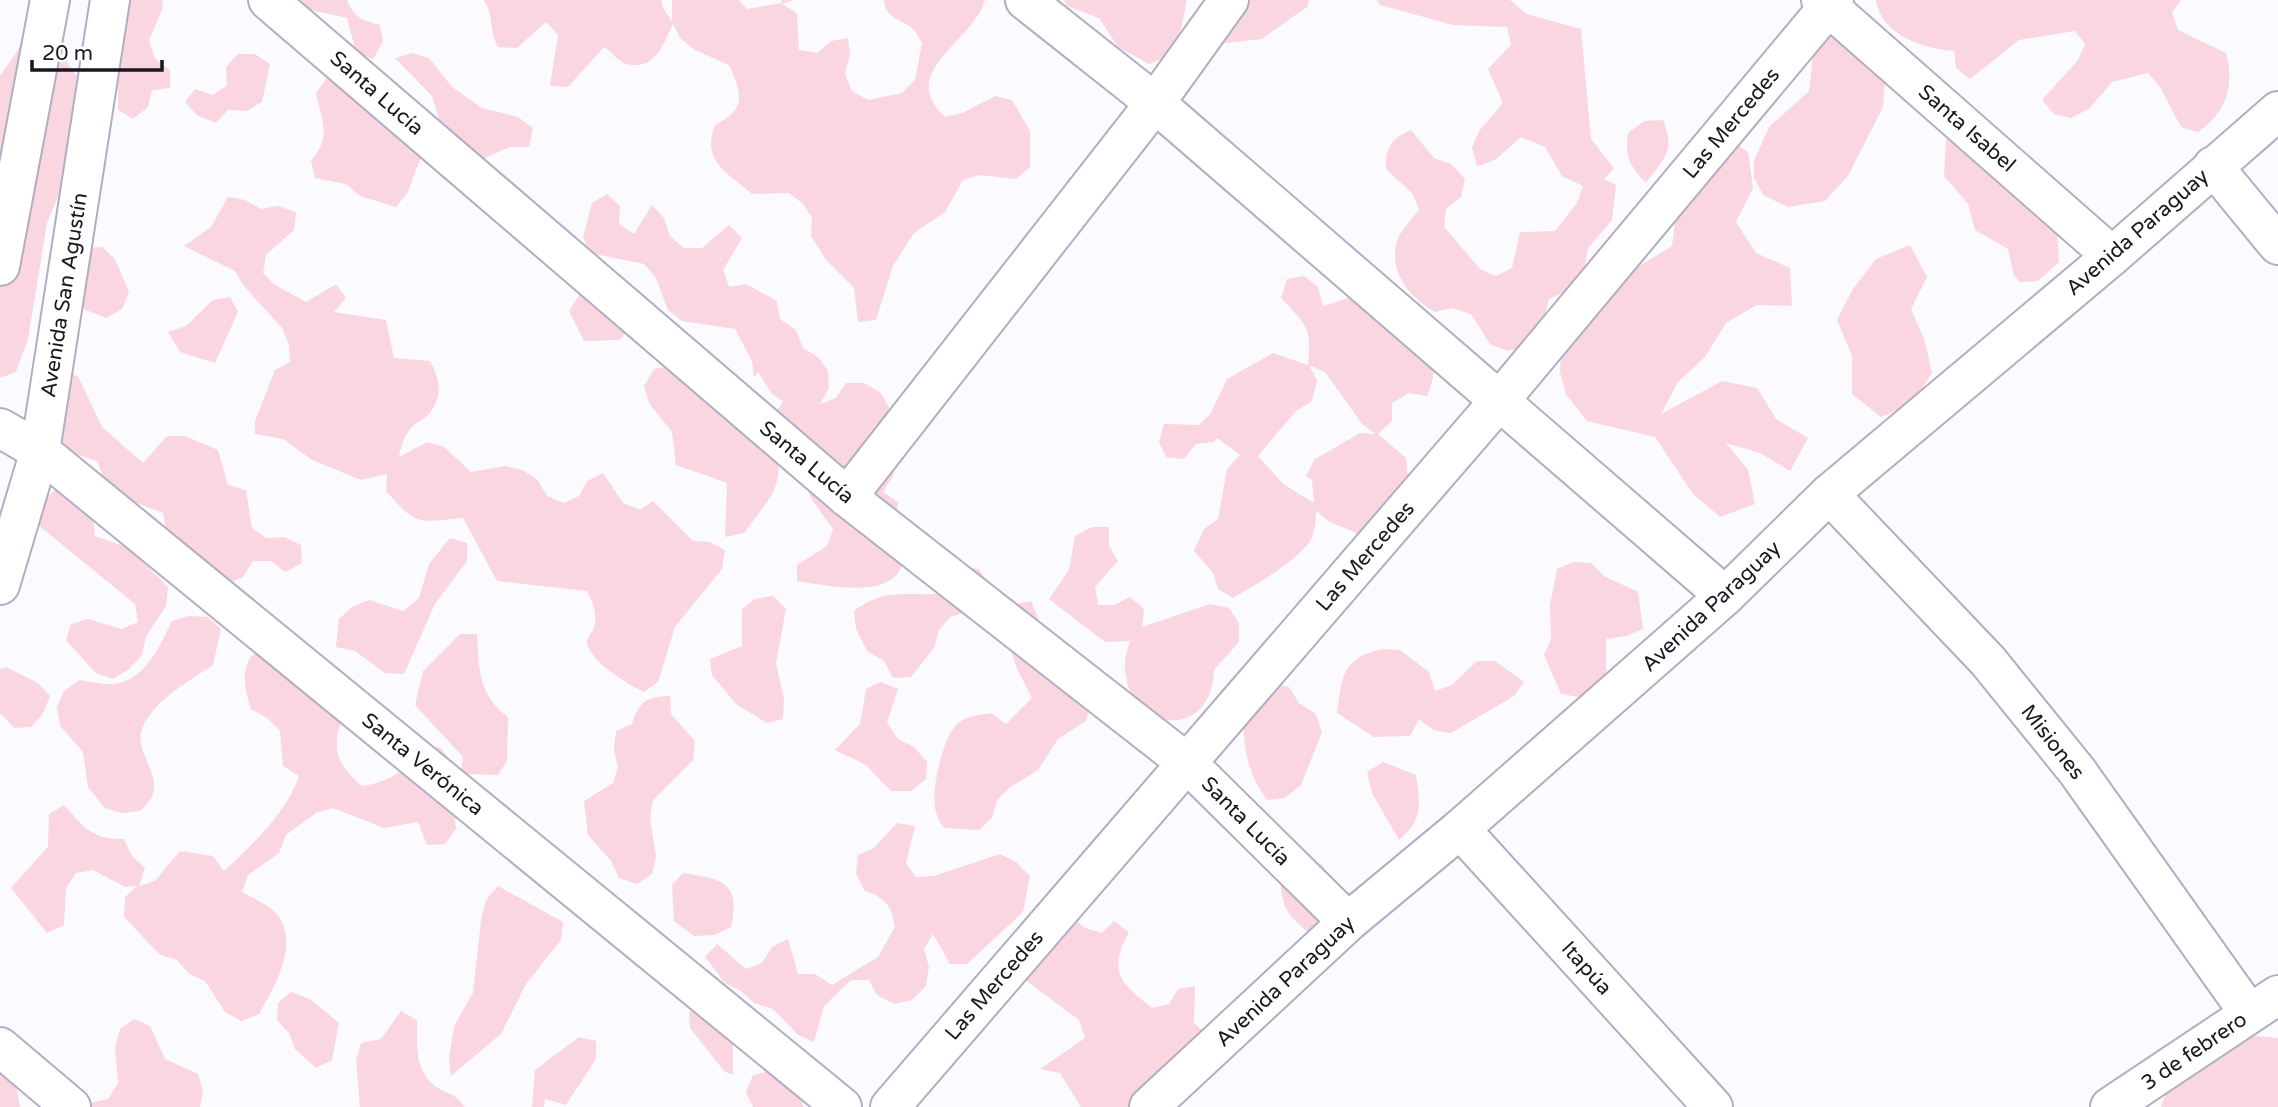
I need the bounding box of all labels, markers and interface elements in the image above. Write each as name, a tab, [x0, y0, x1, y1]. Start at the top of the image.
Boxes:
scale bar	[32, 28, 161, 72]
text: 20 m	[42, 41, 93, 66]
street label: Santa Lucía	[325, 46, 429, 141]
street label: Las Mercedes	[1678, 63, 1785, 184]
street label: Santa Isabel	[1913, 79, 2020, 177]
street label: Avenida Paraguay	[2061, 164, 2214, 301]
street label: Avenida San Agustín	[36, 191, 93, 399]
street label: Santa Lucía	[754, 416, 859, 509]
street label: Las Mercedes	[1311, 496, 1420, 616]
street label: Avenida Paraguay	[1637, 536, 1786, 677]
street label: Misiones	[2016, 700, 2090, 785]
street label: Santa Verónica	[357, 708, 489, 821]
street label: Santa Lucía	[1196, 772, 1295, 871]
street label: Avenida Paraguay	[1211, 911, 1360, 1052]
street label: Las Mercedes	[940, 925, 1049, 1045]
street label: Itapúa	[1556, 936, 1617, 1000]
street label: 3 de febrero	[2137, 1007, 2252, 1096]

